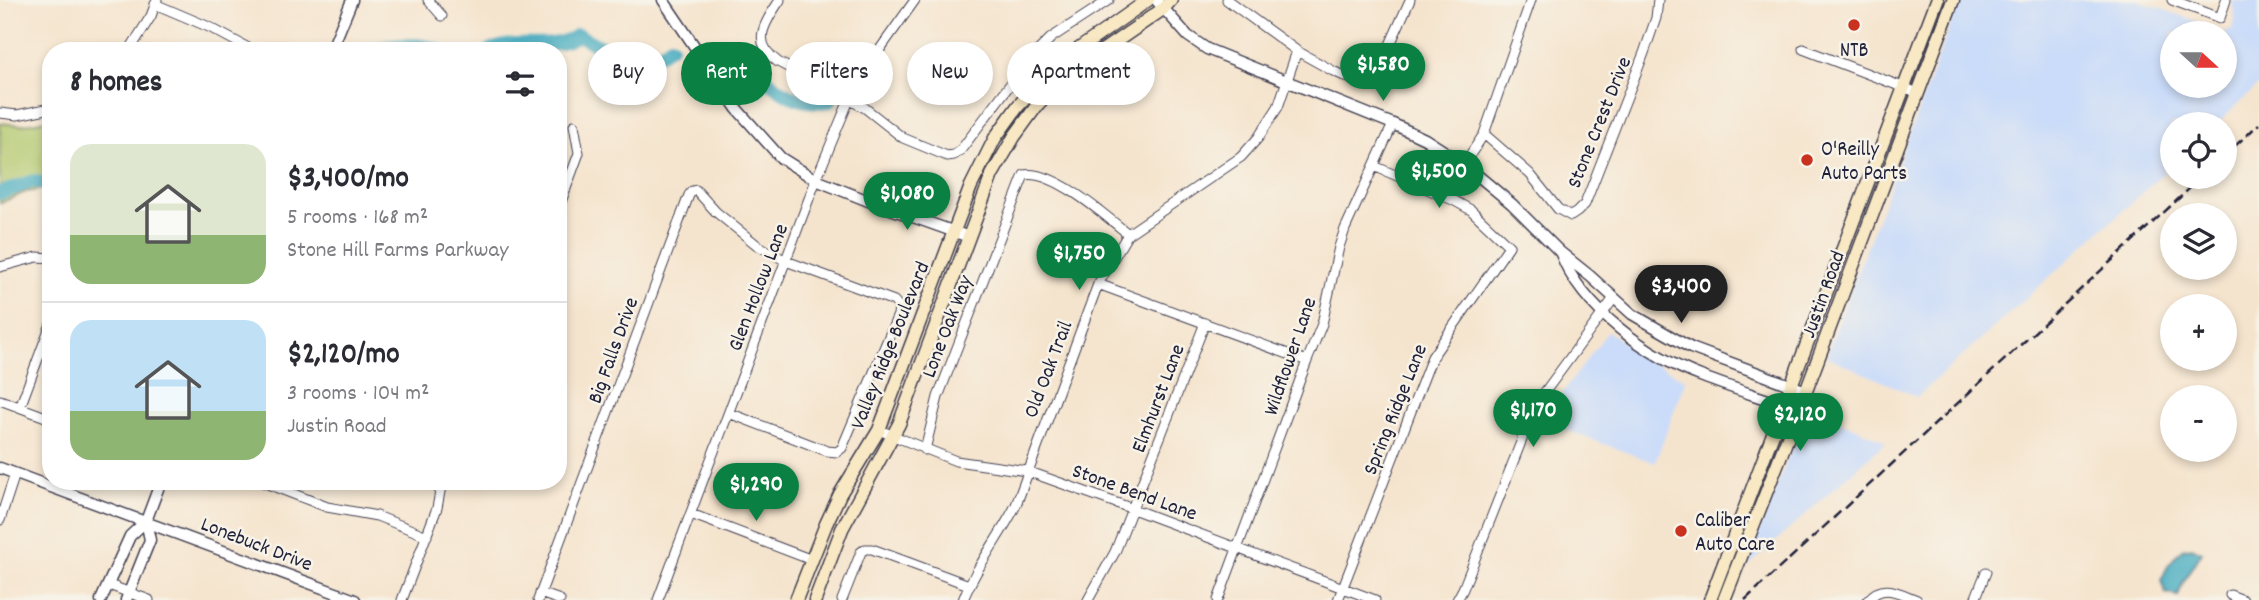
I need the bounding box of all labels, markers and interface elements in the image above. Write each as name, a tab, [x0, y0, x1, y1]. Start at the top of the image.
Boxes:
marker: NTB	[1846, 17, 1862, 33]
north arrow	[2160, 21, 2236, 98]
map controls	[2160, 21, 2237, 462]
place label: NTB	[1840, 37, 1868, 67]
chip: Buy	[588, 42, 667, 105]
chip: Rent	[681, 42, 772, 105]
chip: Filters	[786, 42, 893, 105]
chip: New	[907, 42, 993, 105]
chip: Apartment	[1007, 42, 1155, 105]
pin: $1,580	[1326, 43, 1440, 103]
text: $1,580	[1356, 49, 1410, 82]
street label: Stone Crest Drive	[1561, 53, 1641, 193]
text: 8 homes	[70, 63, 162, 106]
icon: filters	[501, 65, 539, 103]
button: locate	[2160, 112, 2237, 189]
place label: O'Reilly Auto Parts	[1821, 136, 1907, 190]
pin: $1,500	[1382, 150, 1496, 210]
marker: O'Reilly Auto Parts	[1799, 152, 1815, 168]
text: $1,500	[1411, 156, 1467, 189]
text: $3,400/mo	[287, 159, 409, 202]
icon: home	[126, 172, 210, 256]
pin: $1,080	[850, 173, 964, 232]
text: $1,080	[879, 178, 935, 211]
text: 5 rooms · 168 m²	[287, 202, 428, 235]
button: layers	[2160, 203, 2237, 280]
street label: Glen Hollow Lane	[722, 220, 798, 356]
pin: $1,750	[1022, 232, 1136, 292]
text: Stone Hill Farms Parkway	[287, 235, 509, 268]
text: $1,750	[1052, 238, 1106, 271]
street label: Justin Road	[1795, 247, 1854, 343]
street label: Valley Ridge Boulevard	[844, 258, 939, 434]
pin: $3,400	[1624, 266, 1738, 325]
street label: Lone Oak Way	[916, 271, 982, 383]
text: $3,400	[1651, 271, 1711, 304]
street label: Big Falls Drive	[582, 294, 648, 408]
street label: Wildflower Lane	[1258, 294, 1326, 420]
button: +	[2160, 294, 2237, 371]
street label: Old Oak Trail	[1018, 317, 1082, 423]
text: $2,120/mo	[287, 335, 400, 378]
street label: Elmhurst Lane	[1125, 340, 1194, 458]
street label: Spring Ridge Lane	[1357, 340, 1437, 480]
icon: home	[126, 348, 210, 432]
text: 3 rooms · 104 m²	[287, 378, 429, 411]
button: −	[2160, 385, 2237, 462]
pin: $1,170	[1476, 390, 1590, 449]
pin: $2,120	[1743, 393, 1857, 453]
text: $1,170	[1509, 395, 1557, 428]
text: $2,120	[1773, 399, 1827, 432]
text: Justin Road	[287, 411, 387, 444]
street label: Stone Bend Lane	[1067, 457, 1201, 530]
pin: $1,290	[699, 463, 813, 523]
text: $1,290	[729, 469, 783, 502]
place label: Caliber Auto Care	[1695, 507, 1775, 561]
street label: Lonebuck Drive	[196, 511, 316, 581]
marker: Caliber Auto Care	[1673, 523, 1689, 539]

